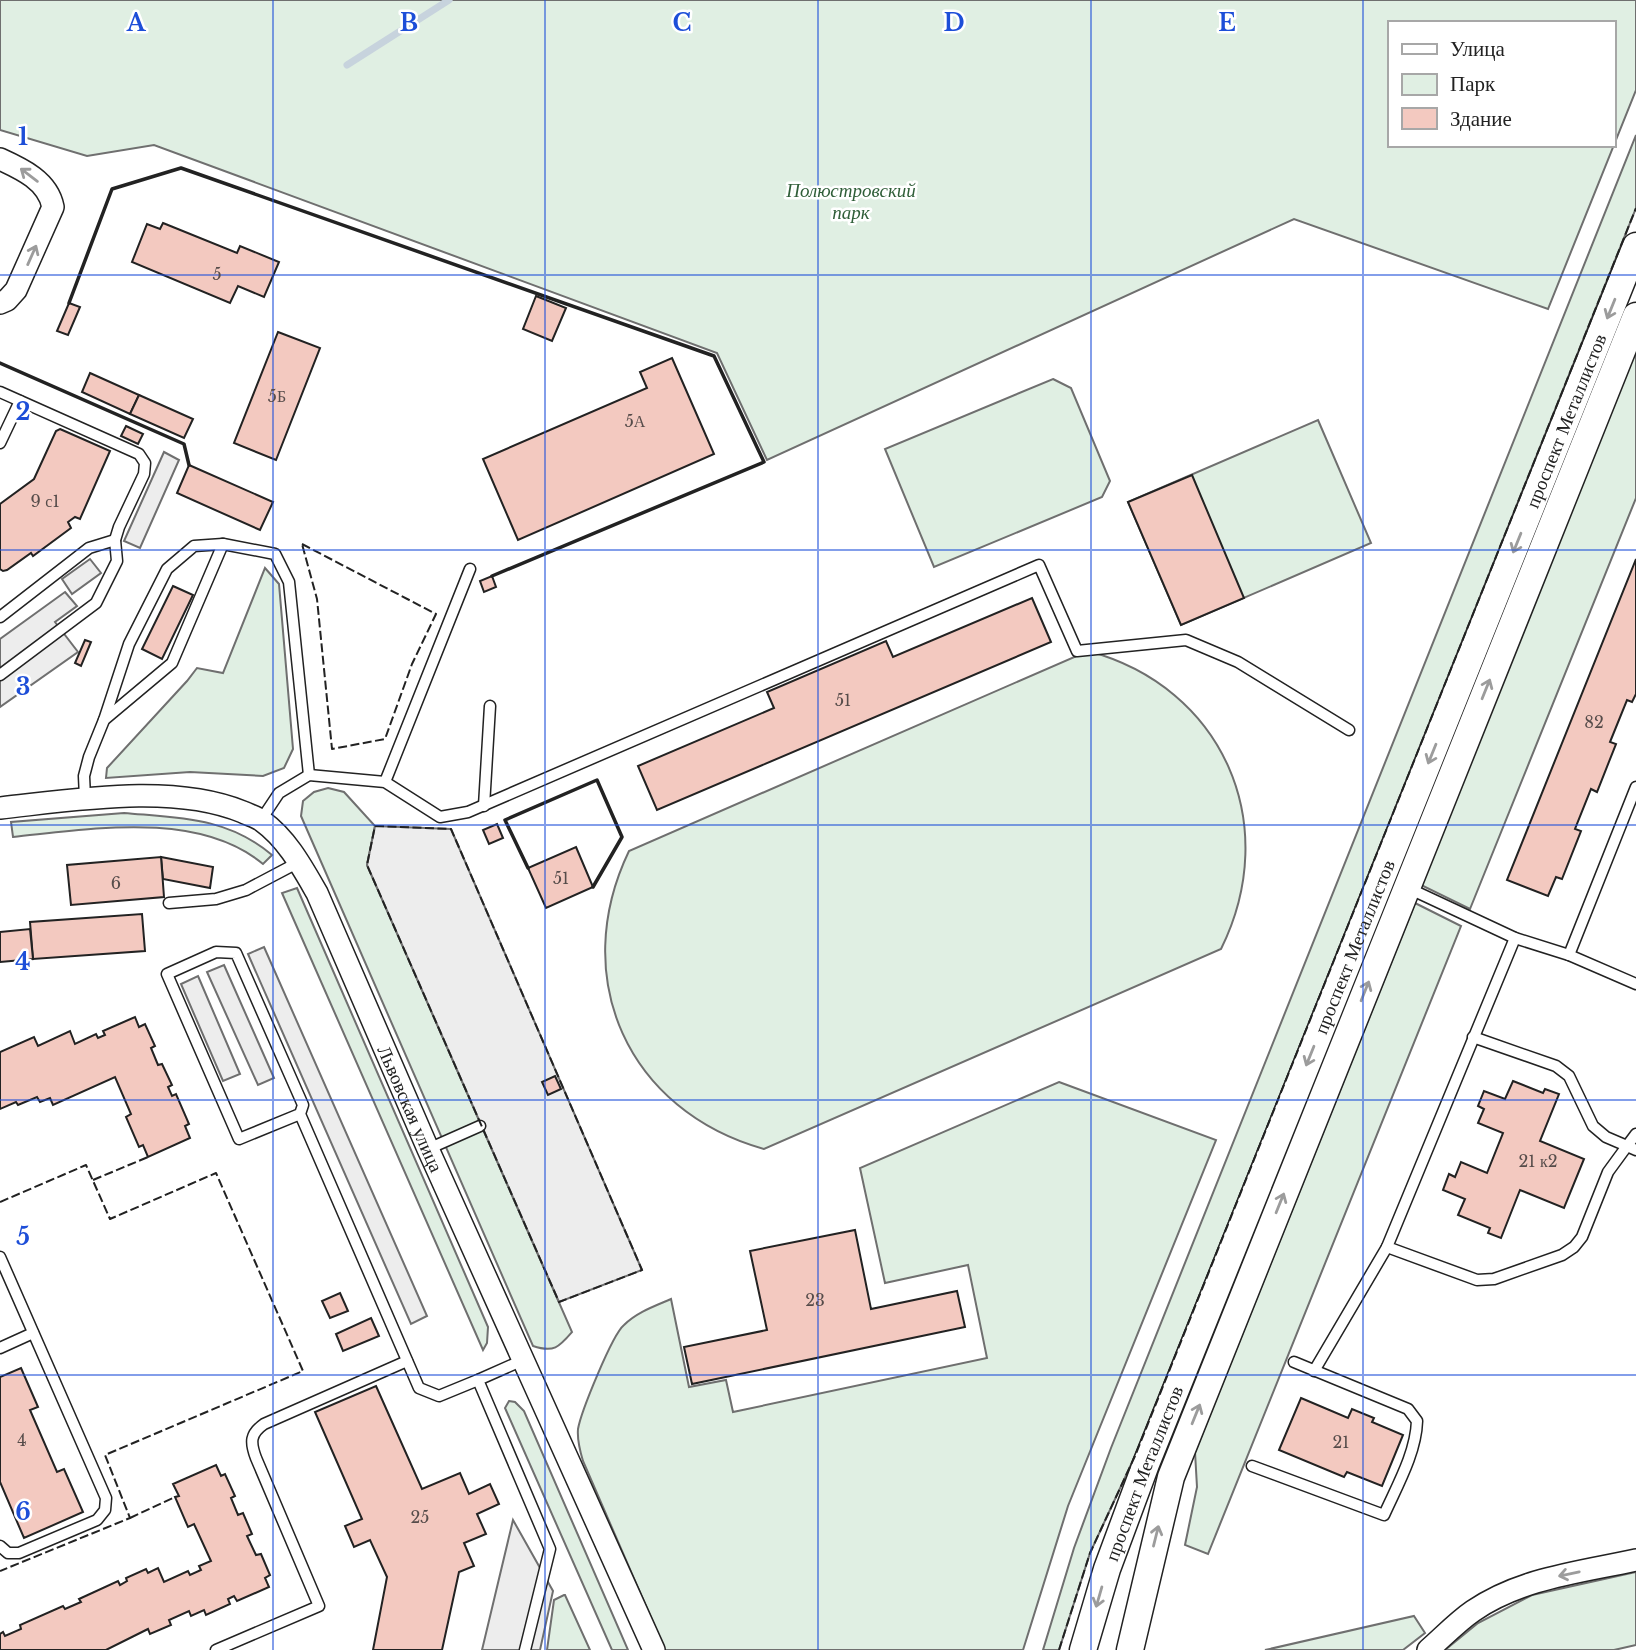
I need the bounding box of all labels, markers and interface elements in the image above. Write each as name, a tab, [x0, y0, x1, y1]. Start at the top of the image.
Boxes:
text: A	[126, 9, 147, 37]
text: B	[400, 9, 418, 37]
text: C	[673, 9, 691, 37]
text: D	[943, 9, 965, 37]
text: E	[1218, 9, 1236, 37]
legend	[1388, 21, 1615, 147]
text: Улица	[1450, 36, 1505, 62]
text: Парк	[1450, 71, 1496, 97]
text: Здание	[1450, 106, 1512, 132]
text: 1	[18, 123, 28, 151]
one-way arrow	[21, 168, 39, 183]
park label: Полюстровский парк	[785, 179, 916, 224]
one-way arrow	[26, 245, 39, 266]
house number: 5	[212, 264, 222, 284]
one-way arrow	[1603, 298, 1616, 320]
street label: проспект Металлистов	[1521, 330, 1612, 511]
house number: 5Б	[268, 386, 286, 406]
text: 2	[16, 398, 30, 426]
house number: 5А	[625, 411, 646, 431]
house number: 9 с1	[30, 491, 60, 511]
one-way arrow	[1509, 532, 1522, 554]
text: 3	[16, 673, 30, 701]
one-way arrow	[1480, 679, 1493, 700]
house number: 51	[835, 690, 851, 710]
house number: 82	[1584, 712, 1604, 732]
one-way arrow	[1425, 743, 1438, 765]
street label: проспект Металлистов	[1309, 856, 1400, 1037]
house number: 51	[553, 868, 569, 888]
house number: 6	[111, 873, 121, 893]
text: 4	[15, 948, 31, 976]
one-way arrow	[1359, 981, 1372, 1003]
street label: Львовская улица	[373, 1042, 448, 1176]
one-way arrow	[1303, 1045, 1316, 1067]
house number: 21 к2	[1518, 1151, 1558, 1171]
one-way arrow	[1275, 1192, 1288, 1214]
text: 5	[16, 1223, 30, 1251]
house number: 23	[805, 1290, 825, 1310]
street label: проспект Металлистов	[1100, 1382, 1188, 1564]
one-way arrow	[1191, 1403, 1204, 1425]
house number: 4	[17, 1430, 27, 1450]
house number: 21	[1333, 1432, 1350, 1452]
text: 6	[15, 1498, 31, 1526]
house number: 25	[411, 1507, 429, 1527]
one-way arrow	[1150, 1525, 1164, 1548]
one-way arrow	[1558, 1568, 1581, 1582]
one-way arrow	[1091, 1586, 1104, 1608]

